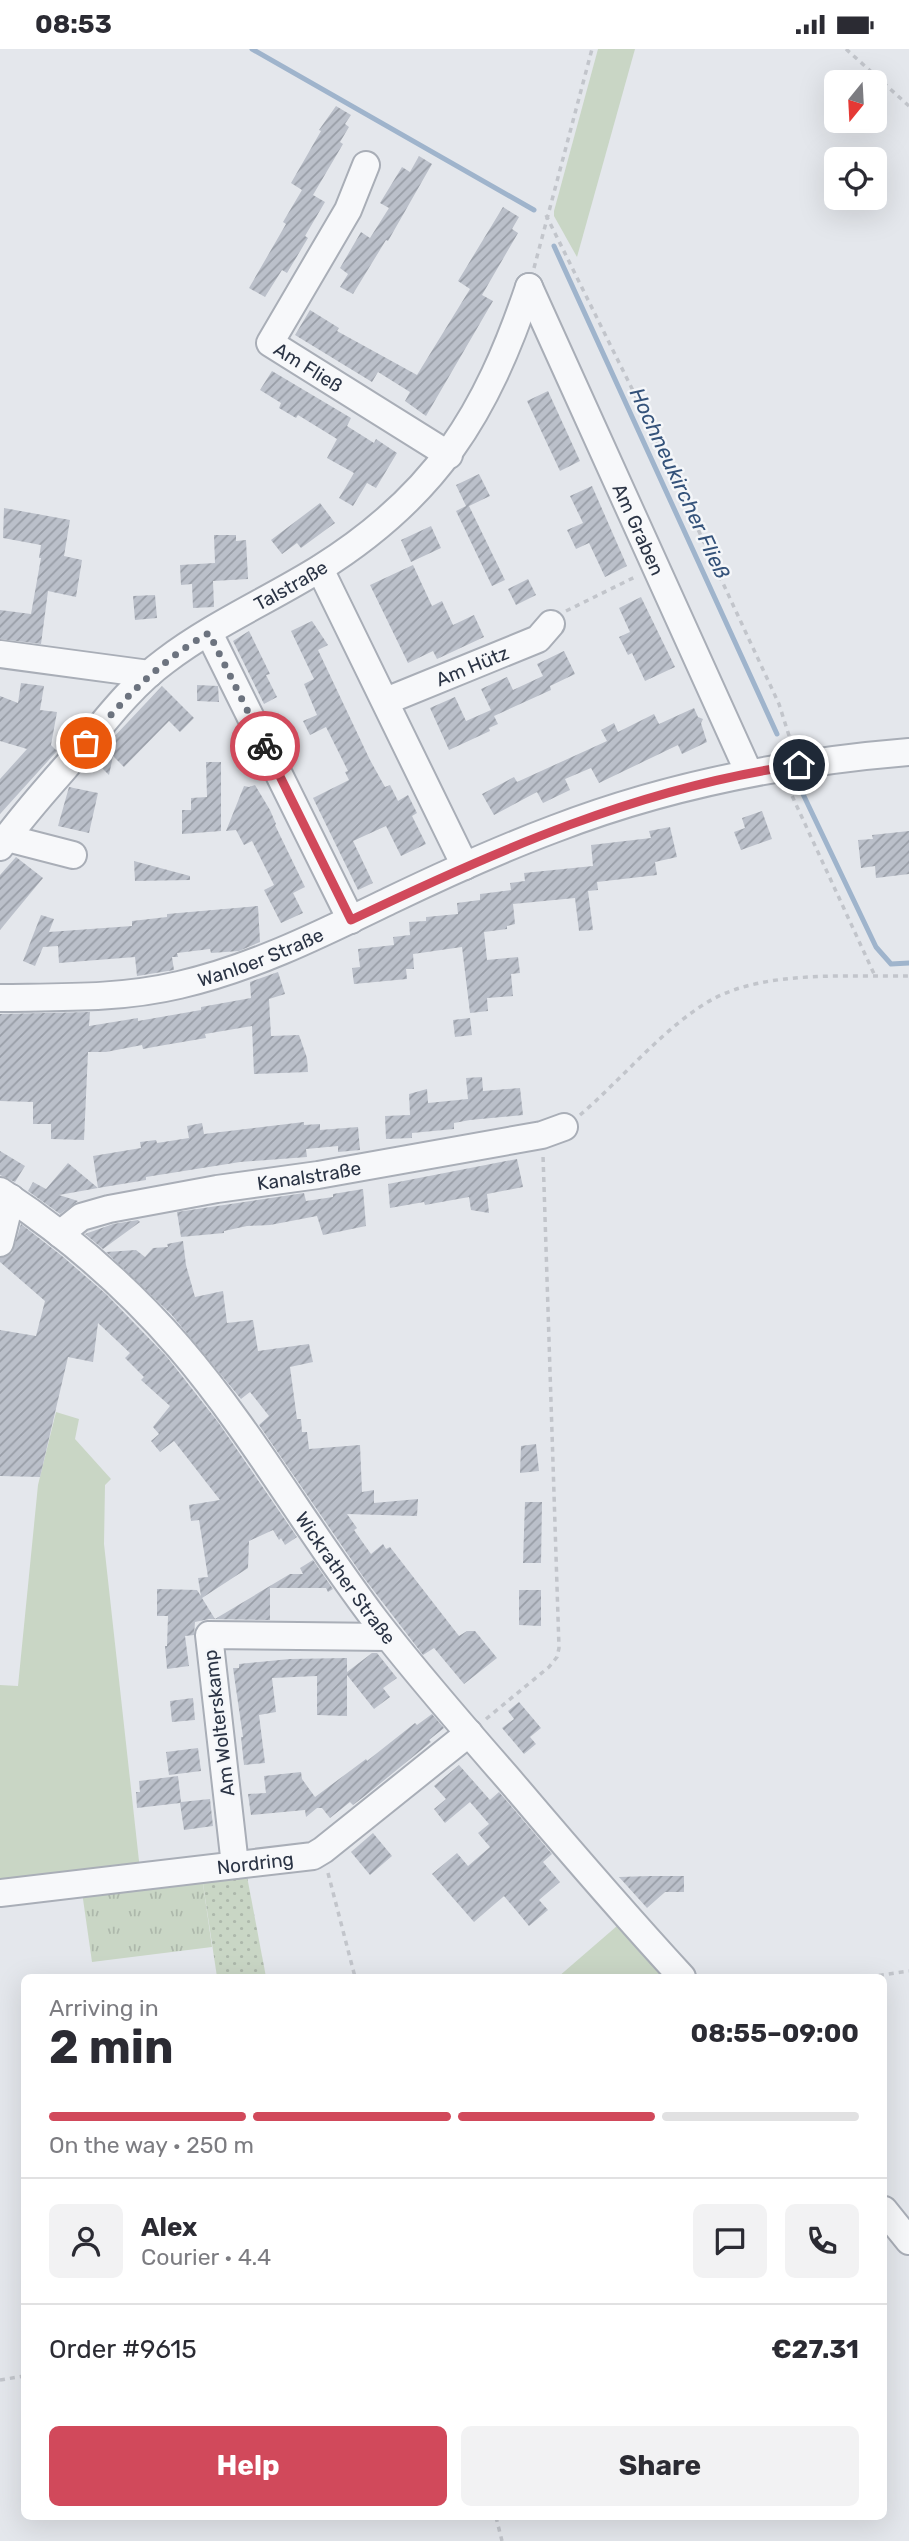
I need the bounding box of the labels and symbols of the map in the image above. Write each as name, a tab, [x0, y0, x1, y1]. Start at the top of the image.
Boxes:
north arrow	[824, 70, 887, 133]
street label: Am Fließ	[270, 337, 347, 397]
water label: Hochneukircher Fließ	[625, 384, 736, 583]
street label: Am Graben	[608, 480, 669, 579]
street label: Talstraße	[250, 555, 332, 615]
street label: Am Hütz	[432, 641, 512, 691]
courier	[230, 711, 300, 781]
pin	[56, 713, 116, 773]
pin	[769, 735, 829, 795]
street label: Wanloer Straße	[195, 923, 327, 991]
street label: Kanalstraße	[256, 1156, 363, 1195]
street label: Wickrather Straße	[291, 1507, 401, 1649]
street label: Am Wolterskamp	[199, 1648, 239, 1798]
street label: Nordring	[216, 1847, 295, 1879]

